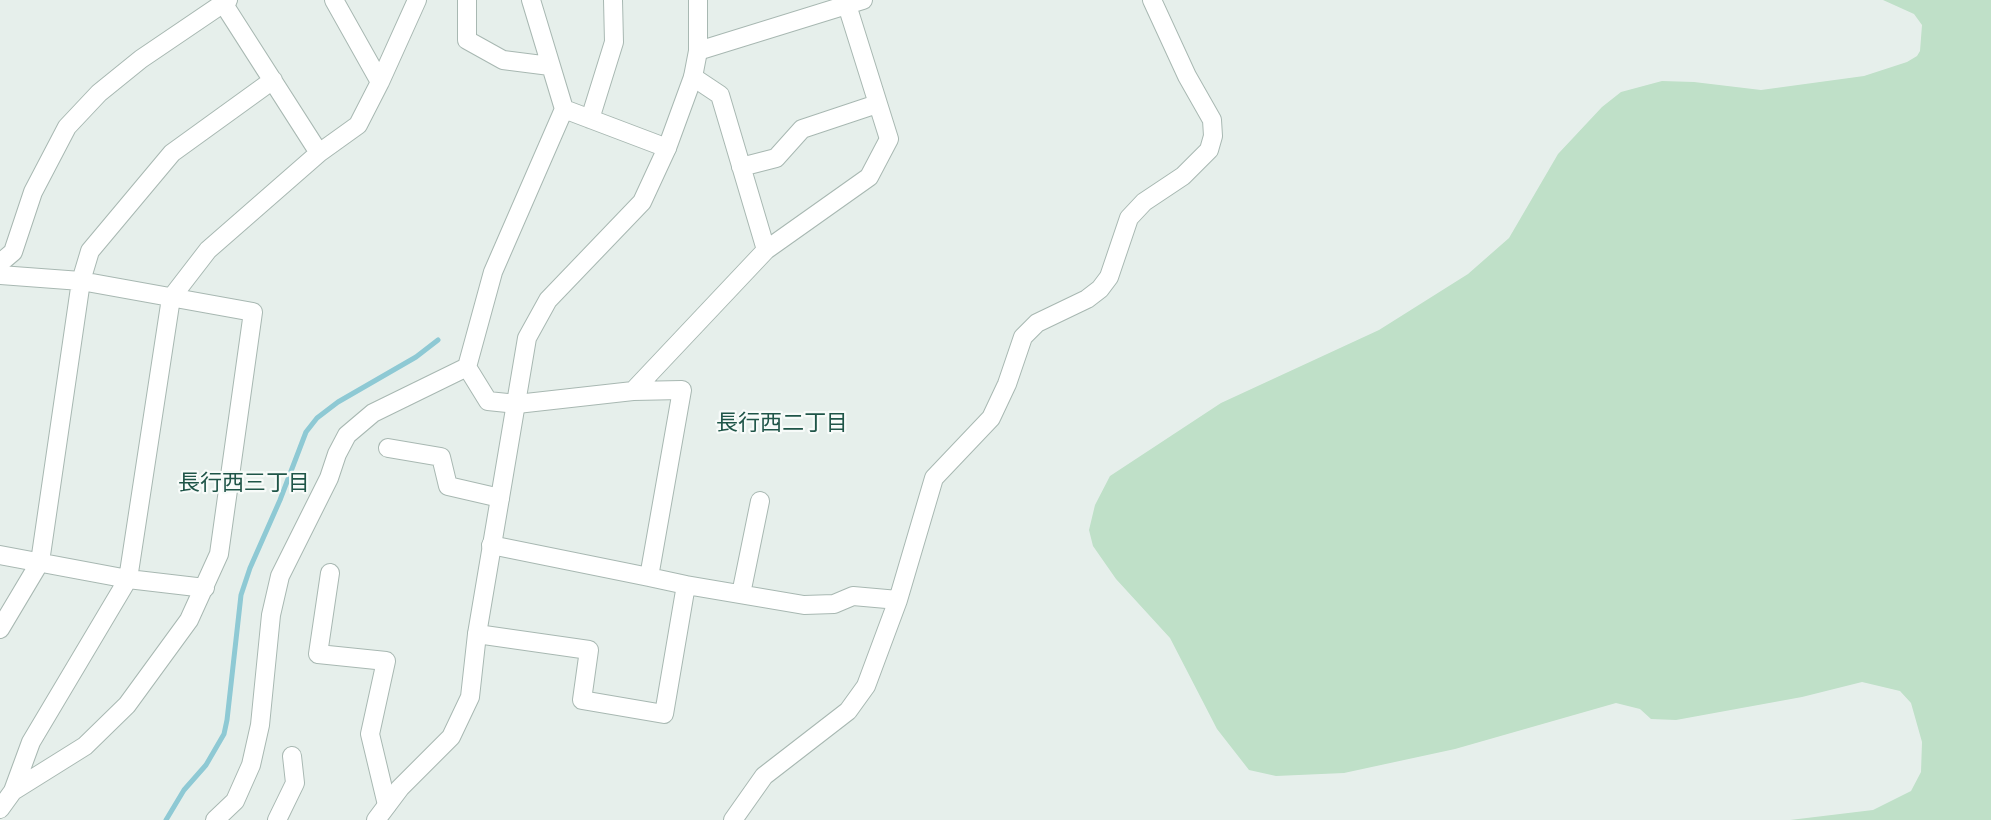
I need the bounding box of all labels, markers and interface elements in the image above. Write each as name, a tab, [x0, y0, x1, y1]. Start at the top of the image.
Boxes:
district label: 長行西二丁目	[716, 412, 848, 438]
district label: 長行西三丁目	[178, 472, 310, 498]

